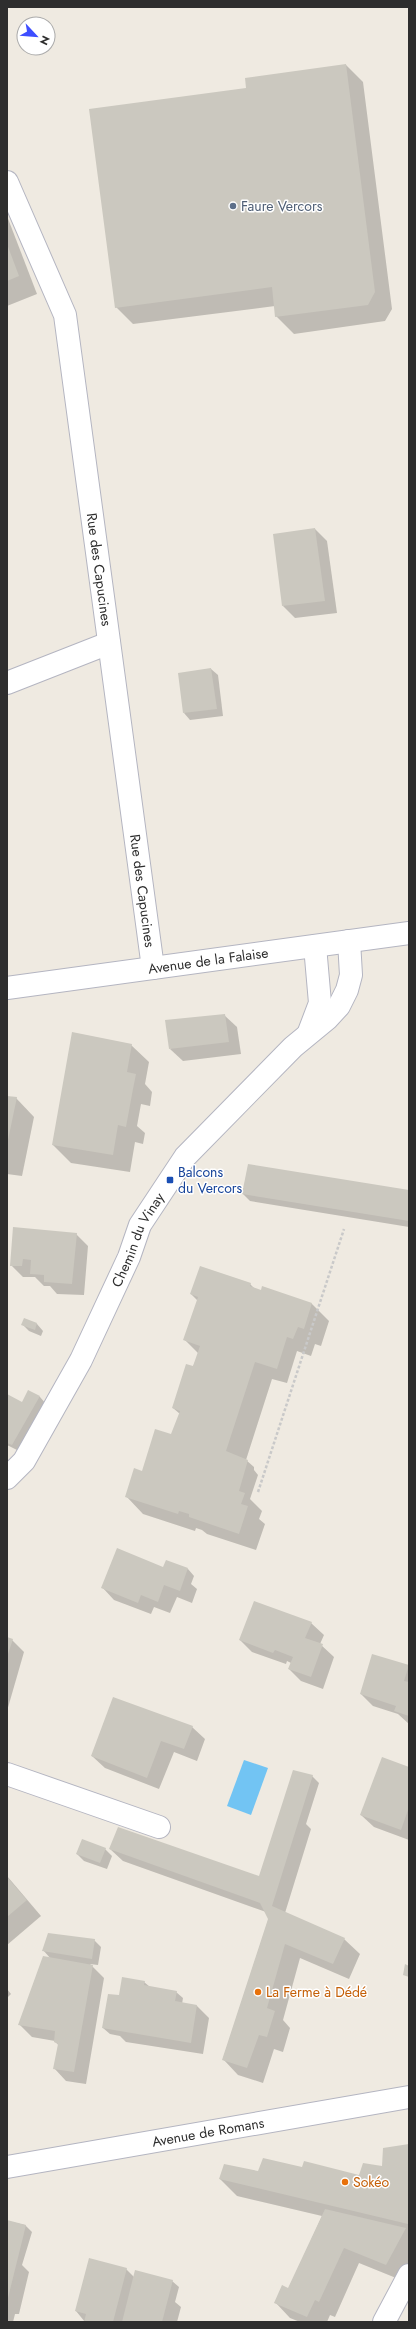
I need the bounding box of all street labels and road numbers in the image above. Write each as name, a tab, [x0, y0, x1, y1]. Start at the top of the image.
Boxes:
street label: Rue des Capucines	[82, 512, 117, 628]
street label: Rue des Capucines	[125, 833, 160, 949]
street label: Avenue de la Falaise	[147, 942, 270, 979]
street label: Chemin du Vinay	[106, 1188, 169, 1290]
street label: Avenue de Romans	[150, 2112, 266, 2152]

